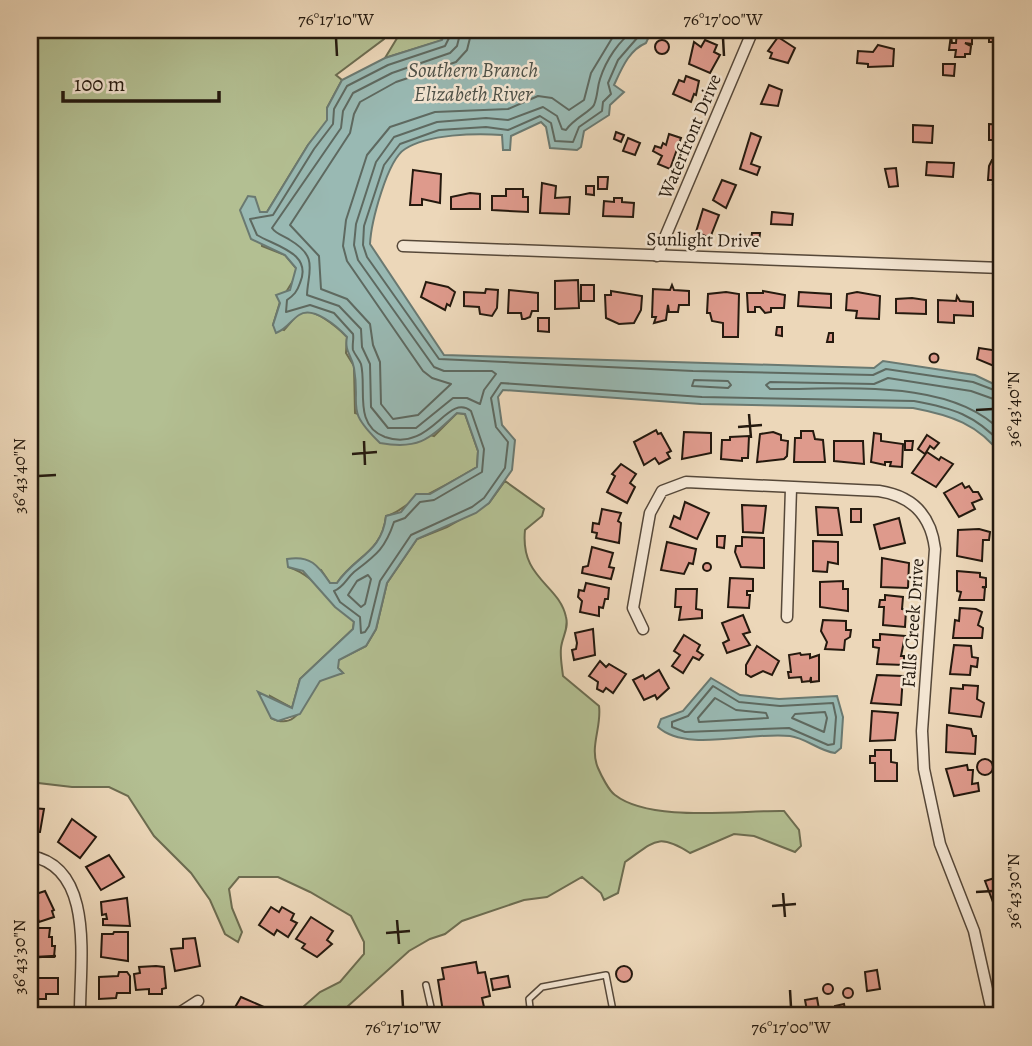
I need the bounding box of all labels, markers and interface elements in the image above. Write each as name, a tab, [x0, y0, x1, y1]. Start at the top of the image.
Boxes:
text: 76°17'10"W	[298, 7, 374, 31]
text: 76°17'00"W	[683, 7, 763, 31]
water label: Southern Branch Elizabeth River	[408, 56, 538, 108]
scale bar	[63, 60, 219, 104]
text: 100 m	[74, 70, 125, 98]
street label: Waterfront Drive	[652, 70, 728, 204]
street label: Sunlight Drive	[646, 226, 760, 254]
text: 36°43'40"N	[1001, 371, 1025, 447]
text: 36°43'40"N	[7, 438, 31, 514]
street label: Falls Creek Drive	[895, 557, 930, 689]
text: 36°43'30"N	[1001, 853, 1025, 929]
text: 36°43'30"N	[7, 919, 31, 995]
text: 76°17'10"W	[365, 1015, 441, 1039]
text: 76°17'00"W	[751, 1015, 831, 1039]

